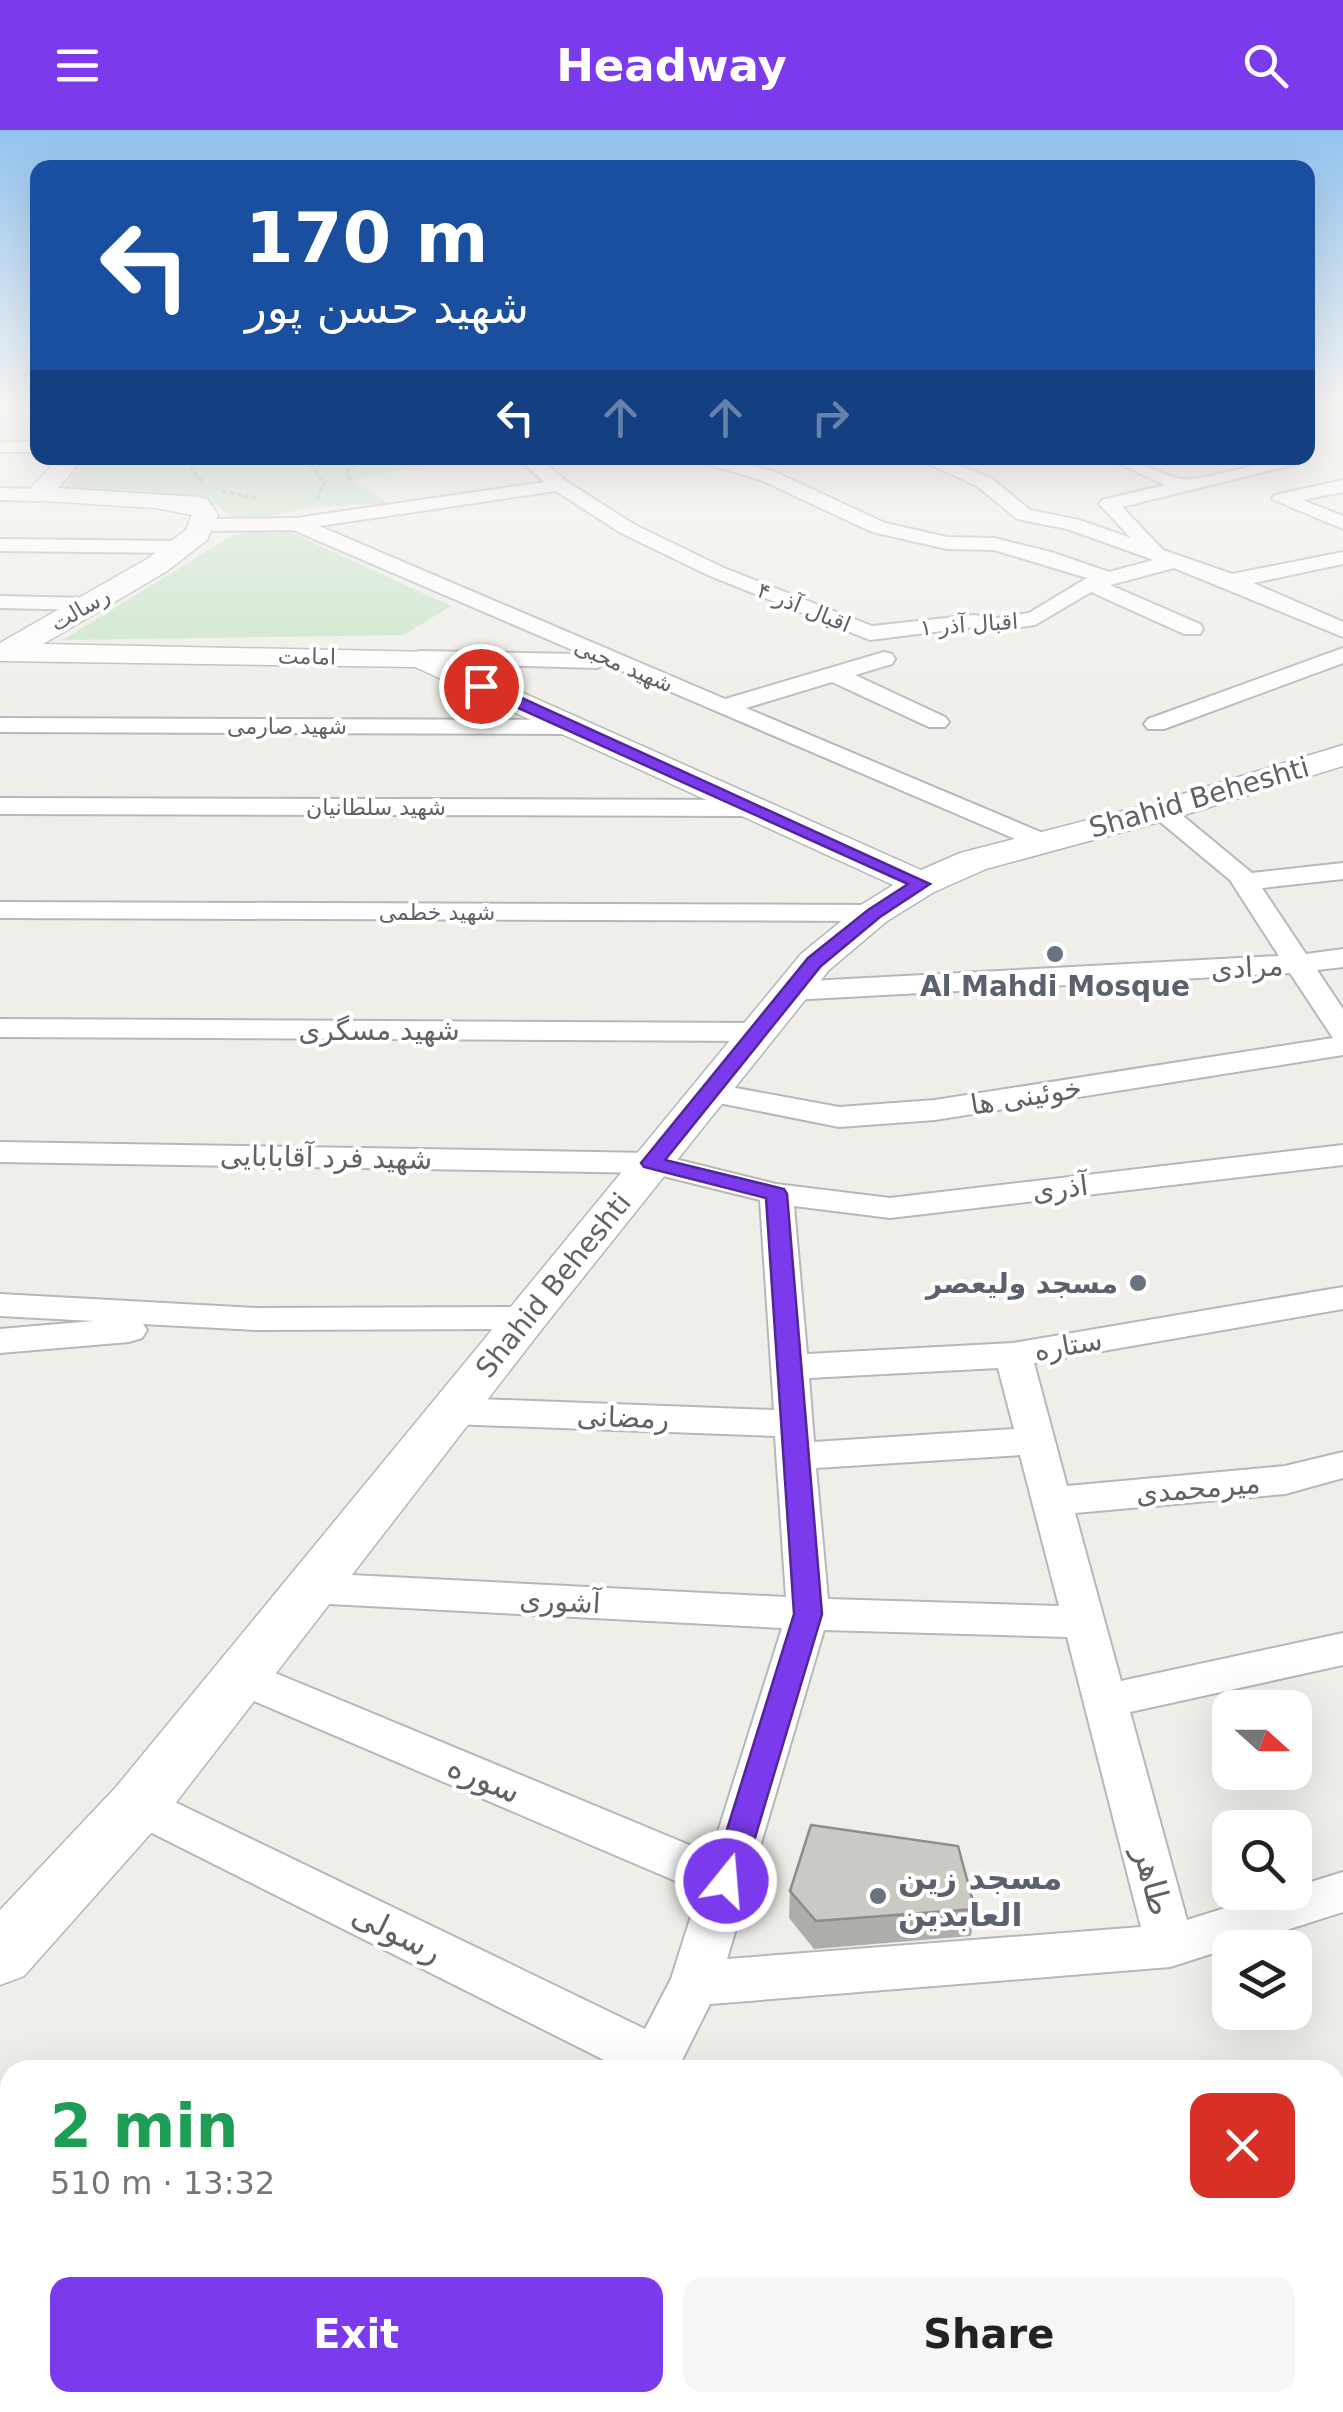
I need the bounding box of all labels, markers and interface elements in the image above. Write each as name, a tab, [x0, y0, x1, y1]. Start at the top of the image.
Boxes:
icon: menu	[50, 38, 105, 93]
icon: search	[1238, 38, 1293, 93]
text: Headway	[556, 39, 787, 92]
text: 170 m	[245, 197, 488, 279]
icon: left	[80, 200, 210, 330]
text: شهید حسن پور	[245, 281, 529, 334]
icon: left	[488, 390, 543, 445]
icon: ahead	[593, 390, 648, 445]
icon: ahead	[698, 390, 753, 445]
icon: right	[803, 390, 858, 445]
street label: اقبال آذر ۴	[754, 577, 854, 637]
street label: رسالت	[46, 583, 114, 636]
street label: اقبال آذر ۱	[919, 608, 1019, 640]
street label: شهید محبی	[571, 633, 677, 697]
street label: امامت	[278, 643, 336, 670]
pin	[439, 644, 524, 729]
icon: arrive	[454, 659, 509, 714]
street label: شهید صارمی	[227, 714, 347, 739]
street label: Shahid Beheshti	[1085, 750, 1313, 845]
street label: شهید سلطانیان	[306, 795, 446, 820]
street label: شهید خطمی	[379, 900, 495, 925]
marker: Al Mahdi Mosque	[1044, 943, 1066, 965]
street label: مرادی	[1210, 949, 1284, 986]
place label: Al Mahdi Mosque	[920, 970, 1190, 1003]
street label: شهید مسگری	[298, 1014, 460, 1047]
street label: خوئینی ها	[968, 1071, 1084, 1122]
street label: شهید فرد آقابابایی	[220, 1139, 432, 1176]
street label: آذری	[1030, 1169, 1091, 1208]
street label: Shahid Beheshti	[469, 1187, 638, 1384]
place label: مسجد ولیعصر	[924, 1267, 1118, 1300]
marker: مسجد ولیعصر	[1127, 1272, 1149, 1294]
street label: ستاره	[1031, 1323, 1105, 1368]
street label: رمضانی	[576, 1399, 670, 1436]
street label: میرمحمدی	[1134, 1467, 1262, 1510]
street label: آشوری	[519, 1583, 603, 1620]
north arrow	[1212, 1690, 1312, 1790]
map controls	[1212, 1690, 1312, 2030]
street label: سوره	[442, 1747, 526, 1811]
button: search	[1212, 1810, 1312, 1910]
position arrow	[674, 1829, 778, 1933]
street label: طاهر	[1125, 1840, 1180, 1920]
place label: مسجد زین العابدین	[898, 1859, 1062, 1934]
marker: مسجد زین العابدین	[867, 1885, 889, 1907]
street label: رسولی	[346, 1895, 448, 1971]
button: layers	[1212, 1930, 1312, 2030]
text: 2 min	[50, 2091, 238, 2161]
button: close	[1190, 2093, 1295, 2198]
text: 510 m · 13:32	[50, 2164, 275, 2202]
button: Exit	[50, 2277, 663, 2392]
button: Share	[683, 2277, 1295, 2392]

